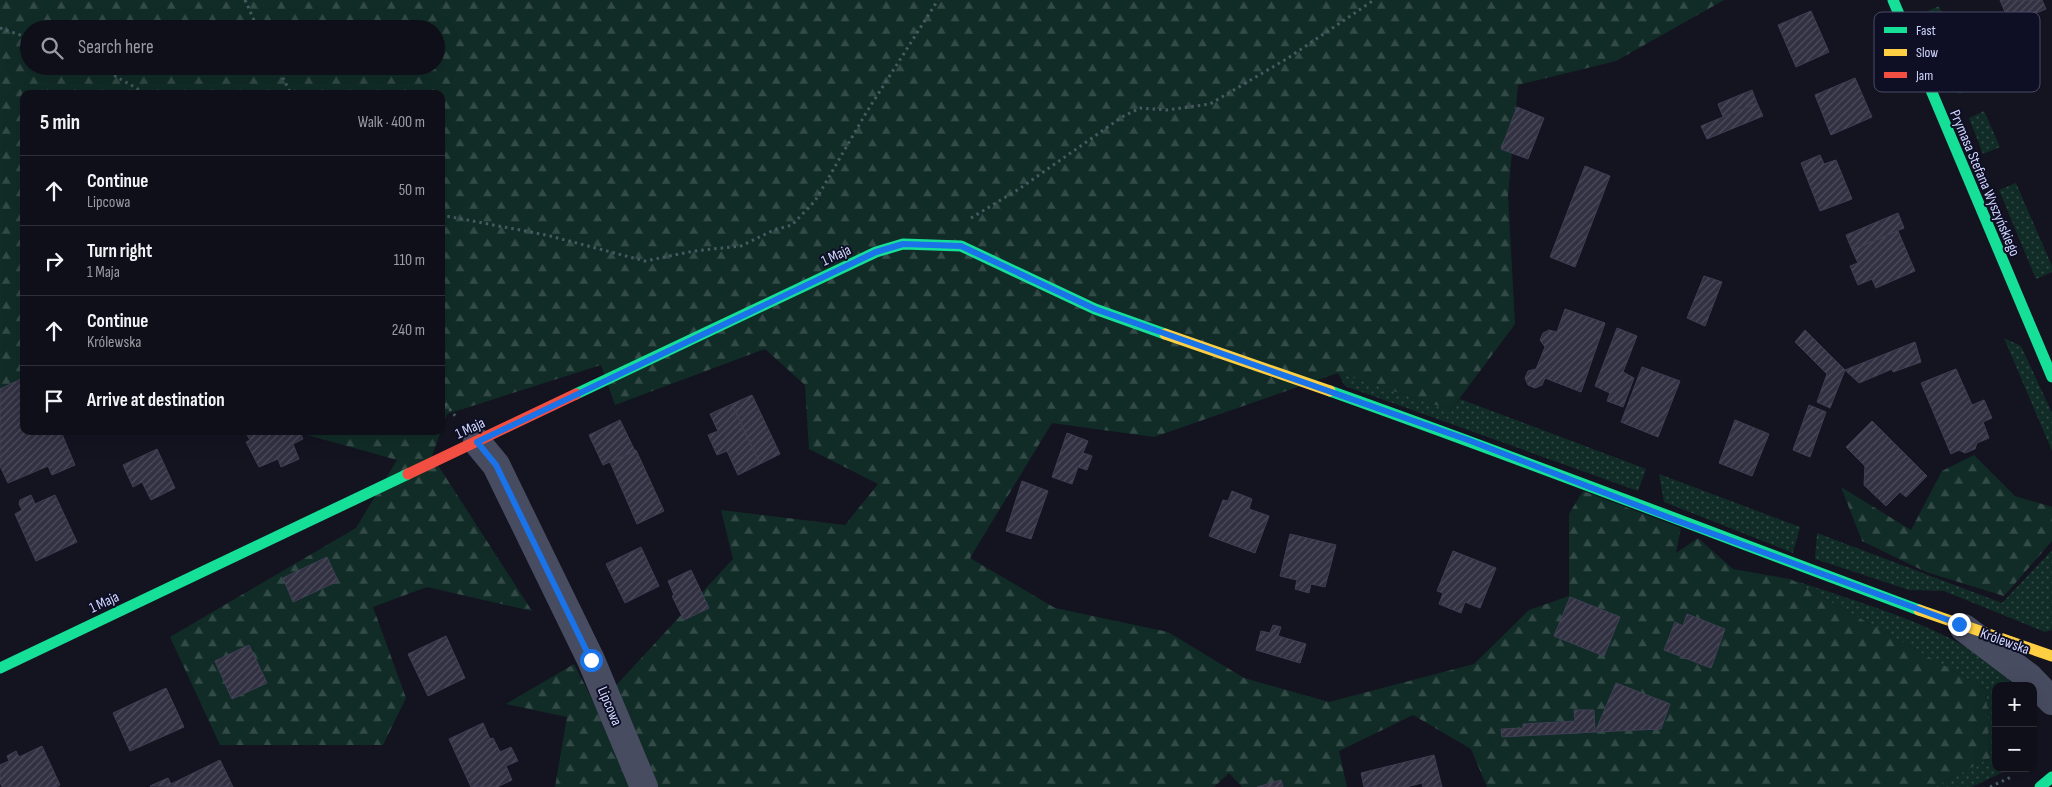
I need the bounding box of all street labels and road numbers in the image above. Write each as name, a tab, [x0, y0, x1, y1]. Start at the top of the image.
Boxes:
street label: Prymasa Stefana Wyszyńskiego	[1945, 107, 2024, 259]
street label: 1 Maja	[818, 240, 854, 271]
street label: 1 Maja	[452, 413, 488, 444]
street label: 1 Maja	[86, 587, 122, 618]
street label: Królewska	[1978, 624, 2032, 659]
street label: Lipcowa	[593, 684, 626, 729]

